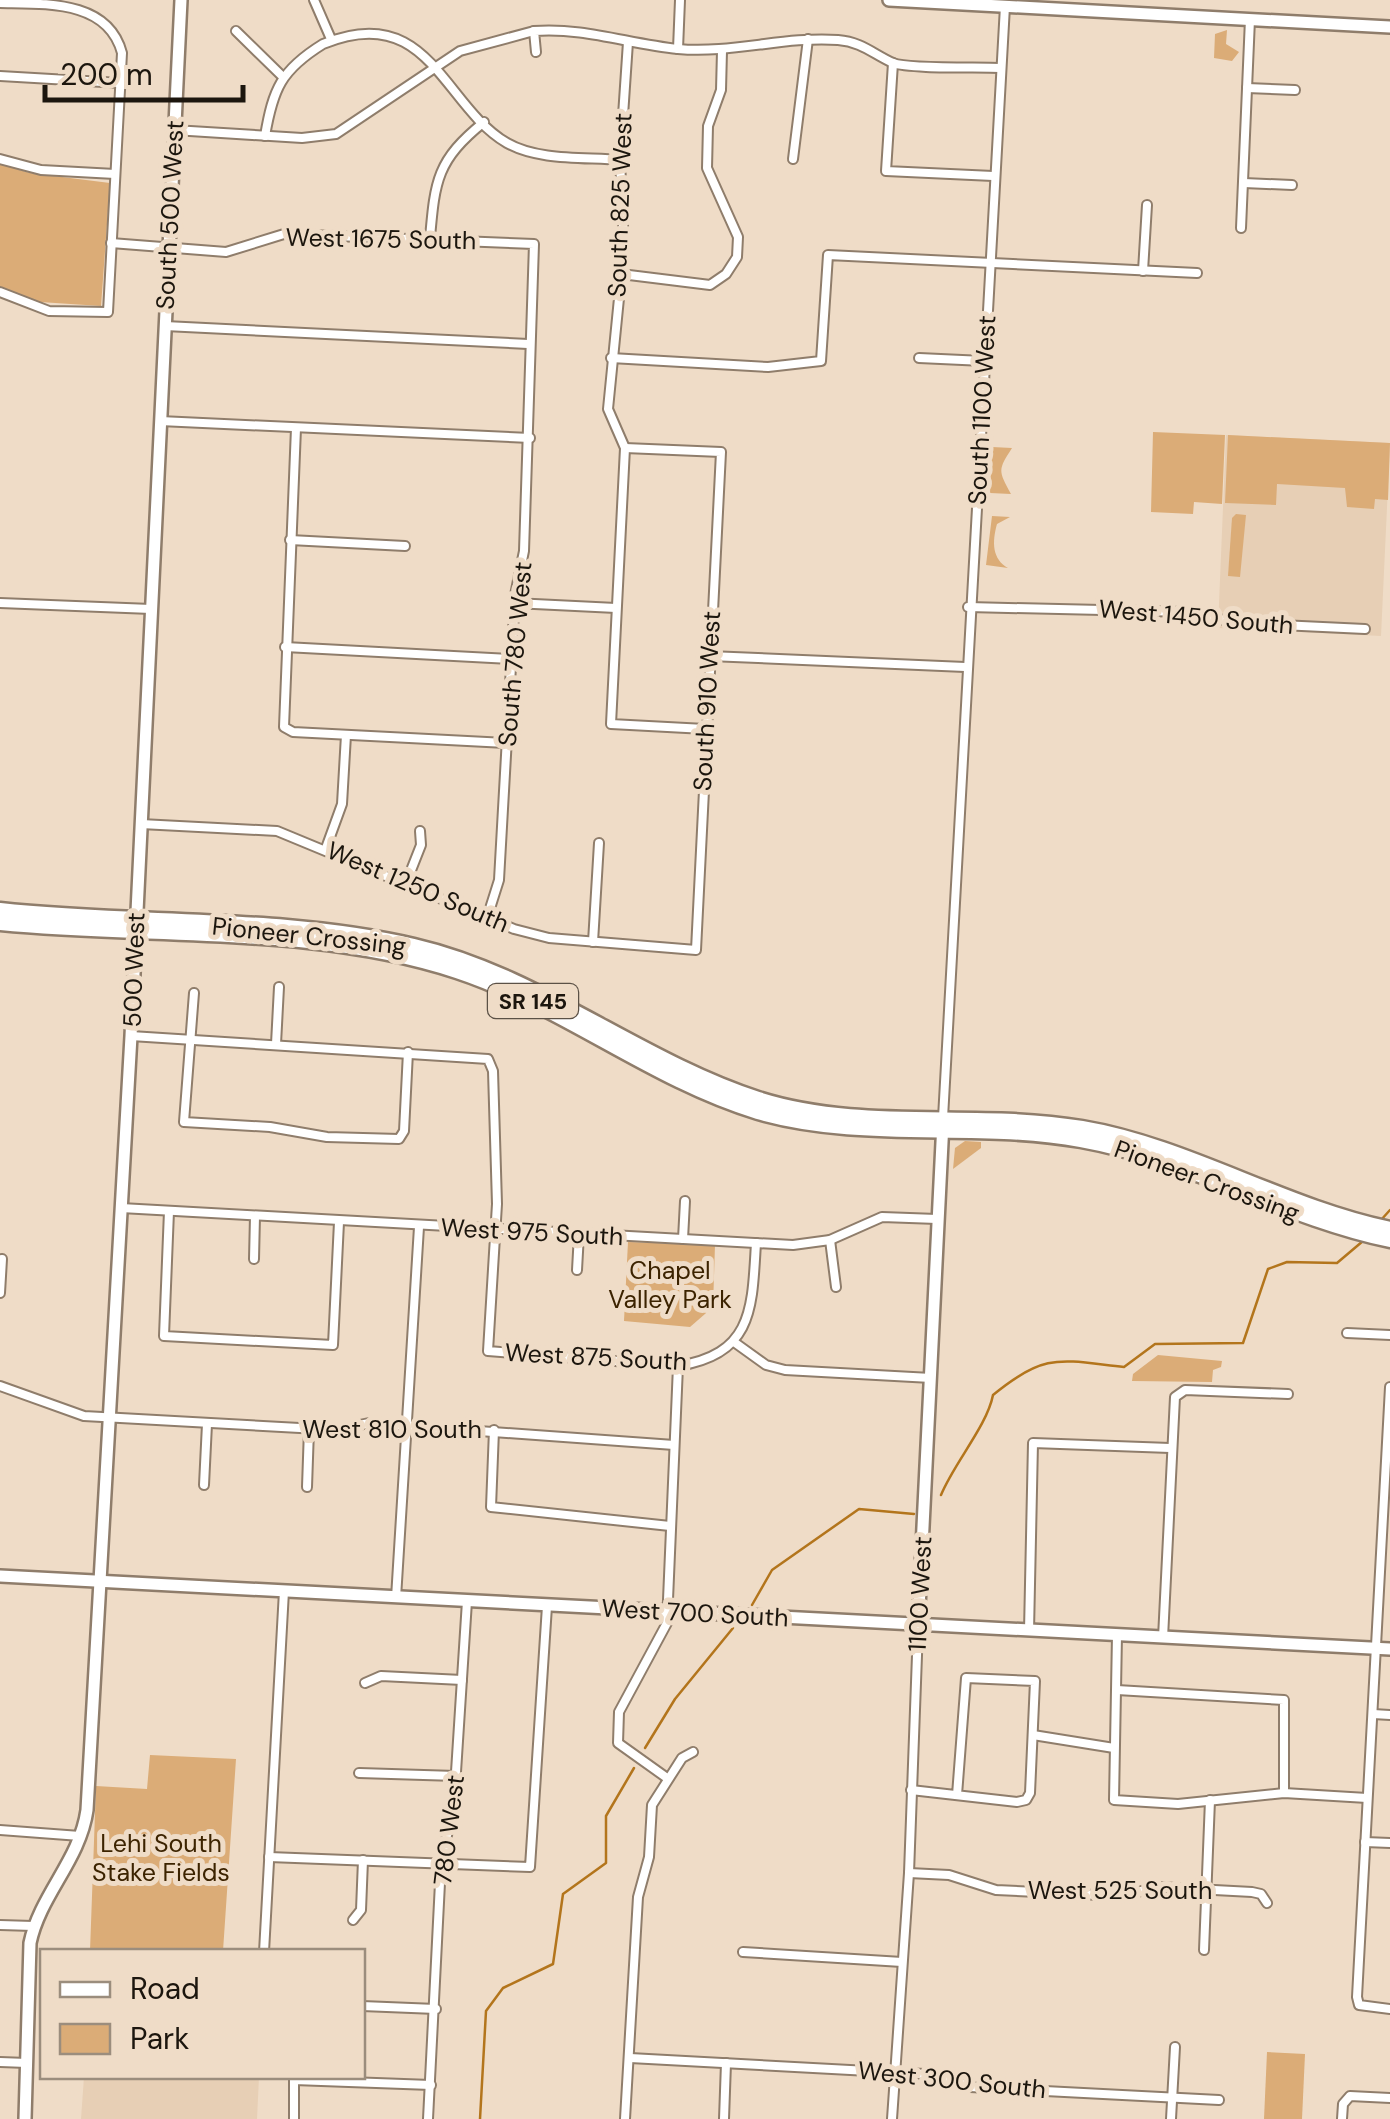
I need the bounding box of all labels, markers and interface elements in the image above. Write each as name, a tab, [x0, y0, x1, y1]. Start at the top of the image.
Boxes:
scale bar	[45, 40, 242, 102]
text: 200 m	[60, 55, 153, 94]
street label: South 825 West	[600, 112, 640, 298]
street label: South 500 West	[149, 120, 191, 310]
street label: West 1675 South	[285, 221, 477, 257]
street label: South 1100 West	[961, 314, 1003, 506]
street label: South 780 West	[490, 560, 540, 748]
street label: West 1450 South	[1097, 592, 1295, 642]
street label: South 910 West	[686, 610, 728, 792]
street label: West 1250 South	[322, 834, 514, 940]
street label: Pioneer Crossing	[210, 909, 408, 963]
street label: 500 West	[116, 912, 152, 1028]
road number: SR 145	[488, 984, 578, 1018]
street label: Pioneer Crossing	[1110, 1132, 1304, 1230]
street label: West 975 South	[440, 1211, 624, 1253]
park label: Chapel Valley Park	[608, 1254, 732, 1316]
street label: West 875 South	[504, 1336, 688, 1378]
street label: West 810 South	[302, 1413, 482, 1446]
street label: 1100 West	[901, 1536, 939, 1652]
street label: West 700 South	[601, 1592, 789, 1634]
street label: 780 West	[426, 1773, 472, 1887]
park label: Lehi South Stake Fields	[92, 1827, 230, 1889]
street label: West 525 South	[1028, 1874, 1212, 1907]
legend	[40, 1949, 365, 2079]
text: Road	[130, 1969, 200, 2008]
text: Park	[130, 2019, 189, 2058]
street label: West 300 South	[856, 2054, 1048, 2106]

